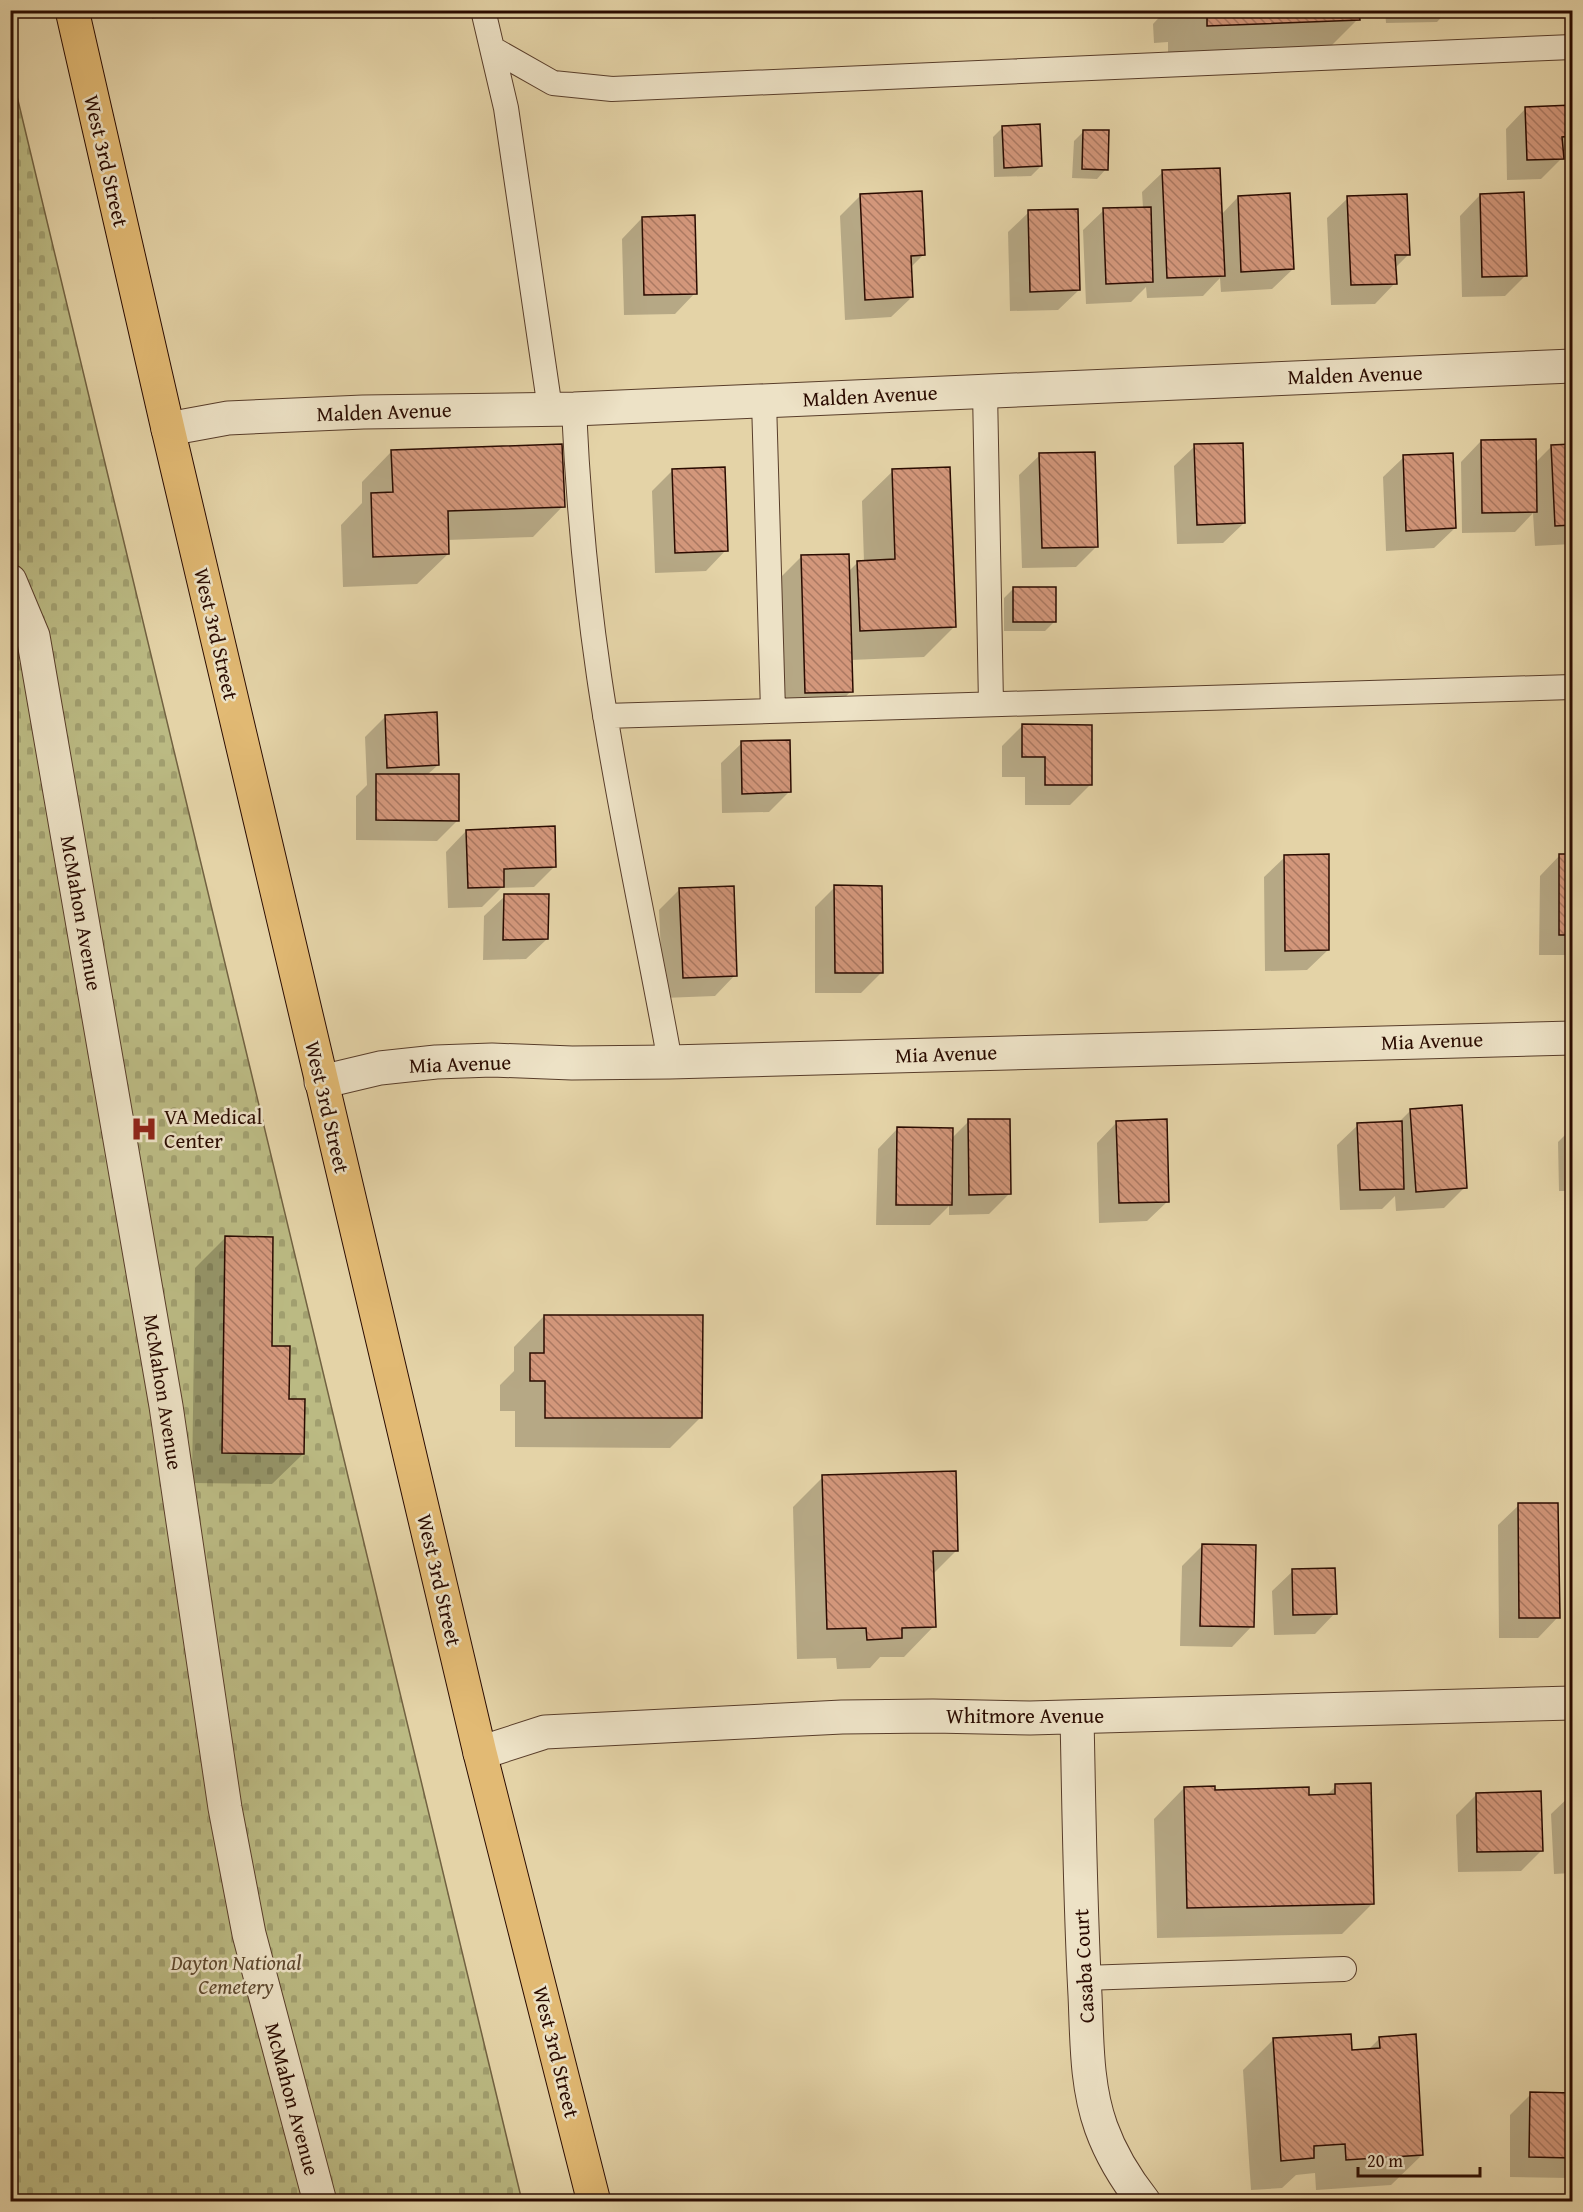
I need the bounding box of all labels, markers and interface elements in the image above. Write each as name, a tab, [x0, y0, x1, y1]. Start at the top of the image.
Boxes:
street label: West 3rd Street	[76, 92, 137, 231]
street label: Malden Avenue	[1287, 357, 1423, 392]
street label: Malden Avenue	[802, 376, 938, 415]
street label: Malden Avenue	[316, 394, 452, 429]
street label: West 3rd Street	[186, 565, 247, 704]
street label: McMahon Avenue	[53, 833, 110, 993]
street label: Mia Avenue	[1380, 1023, 1484, 1058]
street label: Mia Avenue	[894, 1036, 998, 1071]
street label: West 3rd Street	[297, 1038, 358, 1177]
street label: Mia Avenue	[408, 1046, 512, 1081]
place label: VA Medical Center	[164, 1101, 262, 1156]
hospital icon: VA Medical Center	[129, 1114, 159, 1144]
street label: McMahon Avenue	[136, 1312, 191, 1472]
street label: West 3rd Street	[409, 1511, 470, 1650]
street label: Whitmore Avenue	[946, 1700, 1104, 1731]
street label: Casaba Court	[1065, 1907, 1102, 2024]
park label: Dayton National Cemetery	[170, 1947, 301, 2002]
street label: West 3rd Street	[525, 1983, 588, 2122]
street label: McMahon Avenue	[257, 2019, 328, 2179]
scale bar	[1358, 2140, 1480, 2178]
text: 20 m	[1367, 2147, 1403, 2174]

